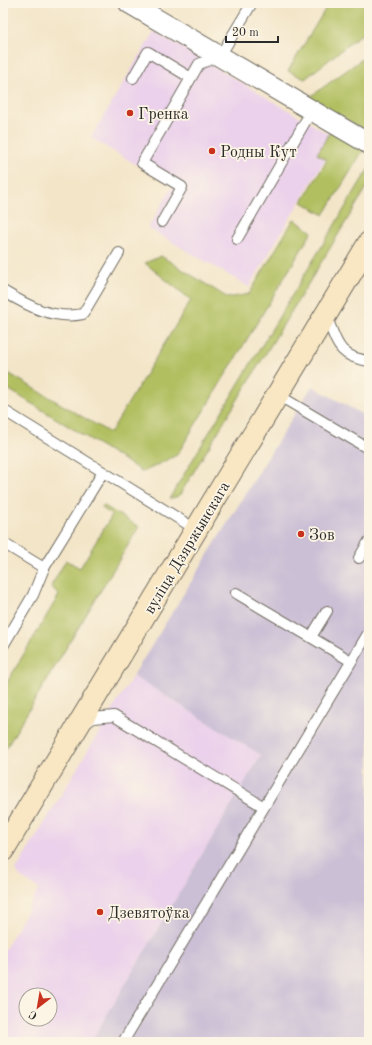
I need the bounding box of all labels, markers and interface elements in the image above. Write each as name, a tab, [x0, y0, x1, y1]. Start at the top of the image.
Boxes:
scale bar	[226, 18, 278, 44]
text: 20 m	[232, 27, 259, 39]
place label: Гренка	[138, 107, 189, 123]
marker: Гренка	[125, 108, 135, 118]
place label: Родны Кут	[220, 145, 297, 161]
marker: Родны Кут	[207, 146, 217, 156]
street label: вуліца Дзяржынскага	[142, 479, 234, 617]
place label: Зов	[309, 528, 335, 544]
marker: Зов	[296, 529, 306, 539]
place label: Дзевятоўка	[108, 906, 190, 922]
marker: Дзевятоўка	[95, 907, 105, 917]
north arrow	[18, 987, 58, 1027]
text: С	[28, 1008, 40, 1021]

